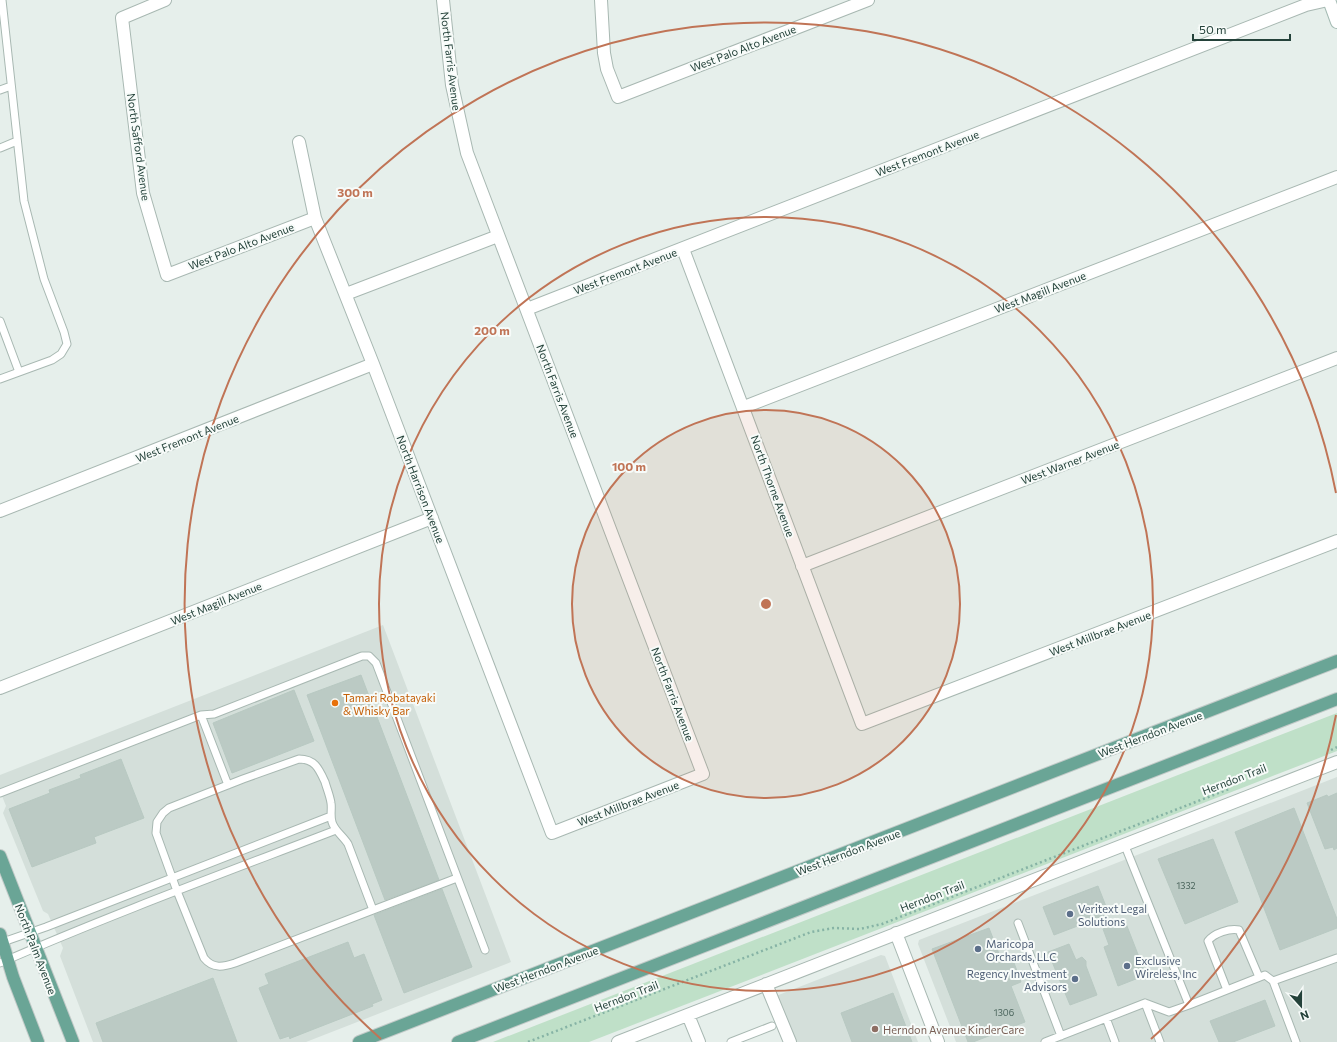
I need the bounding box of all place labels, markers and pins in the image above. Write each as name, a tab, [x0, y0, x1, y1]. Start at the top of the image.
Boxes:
centre of rings	[759, 597, 773, 611]
place label: Tamari Robatayaki & Whisky Bar	[343, 691, 436, 717]
marker: Tamari Robatayaki & Whisky Bar	[330, 698, 340, 708]
place label: Veritext Legal Solutions	[1078, 902, 1147, 928]
marker: Veritext Legal Solutions	[1065, 909, 1075, 919]
place label: Maricopa Orchards, LLC	[986, 937, 1057, 963]
marker: Maricopa Orchards, LLC	[973, 944, 983, 954]
place label: Exclusive Wireless, Inc	[1135, 954, 1197, 980]
marker: Exclusive Wireless, Inc	[1122, 961, 1132, 971]
place label: Regency Investment Advisors	[967, 967, 1067, 993]
marker: Regency Investment Advisors	[1070, 974, 1080, 984]
place label: Herndon Avenue KinderCare	[883, 1023, 1024, 1036]
marker: Herndon Avenue KinderCare	[870, 1024, 880, 1034]

